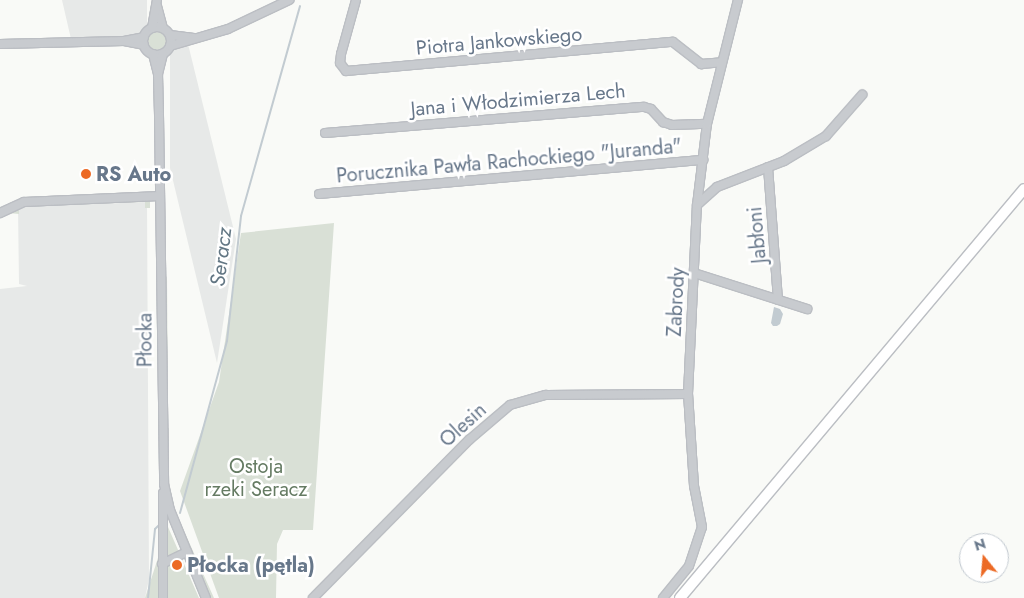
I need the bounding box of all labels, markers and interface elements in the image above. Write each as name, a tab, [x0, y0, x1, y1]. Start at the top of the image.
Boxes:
street label: Piotra Jankowskiego	[415, 22, 583, 60]
street label: Jana i Włodzimierza Lech	[410, 79, 626, 121]
street label: Porucznika Pawła Rachockiego "Juranda"	[335, 134, 683, 188]
place label: RS Auto	[96, 162, 171, 186]
marker: RS Auto	[80, 168, 92, 180]
street label: Jabłoni	[743, 206, 771, 264]
water label: Seracz	[205, 226, 237, 288]
street label: Zabrody	[662, 267, 690, 337]
street label: Płocka	[133, 313, 157, 367]
street label: Olesin	[435, 398, 491, 452]
park label: Ostoja rzeki Seracz	[204, 454, 308, 501]
north arrow	[959, 533, 1009, 583]
text: N	[972, 533, 988, 556]
place label: Płocka (pętla)	[187, 553, 315, 577]
marker: Płocka (pętla)	[171, 559, 183, 571]

